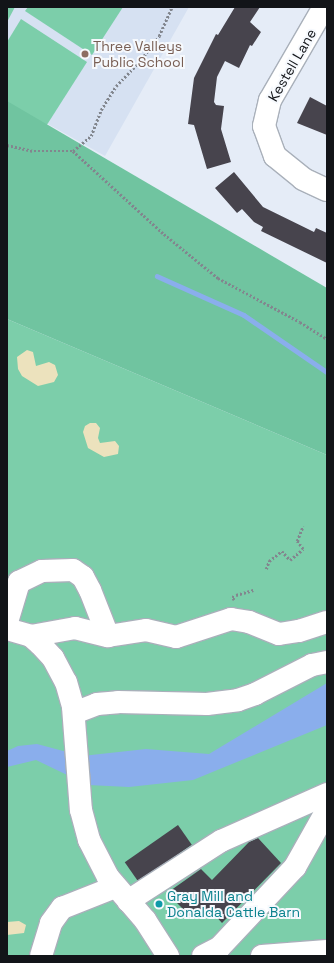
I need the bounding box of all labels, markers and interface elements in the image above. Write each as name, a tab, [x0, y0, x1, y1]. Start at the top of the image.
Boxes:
street label: Kestell Lane	[264, 26, 320, 104]
place label: Three Valleys Public School	[93, 38, 184, 70]
marker: Three Valleys Public School	[80, 49, 90, 59]
place label: Gray Mill and Donalda Cattle Barn	[167, 888, 300, 920]
marker: Gray Mill and Donalda Cattle Barn	[154, 899, 164, 909]

